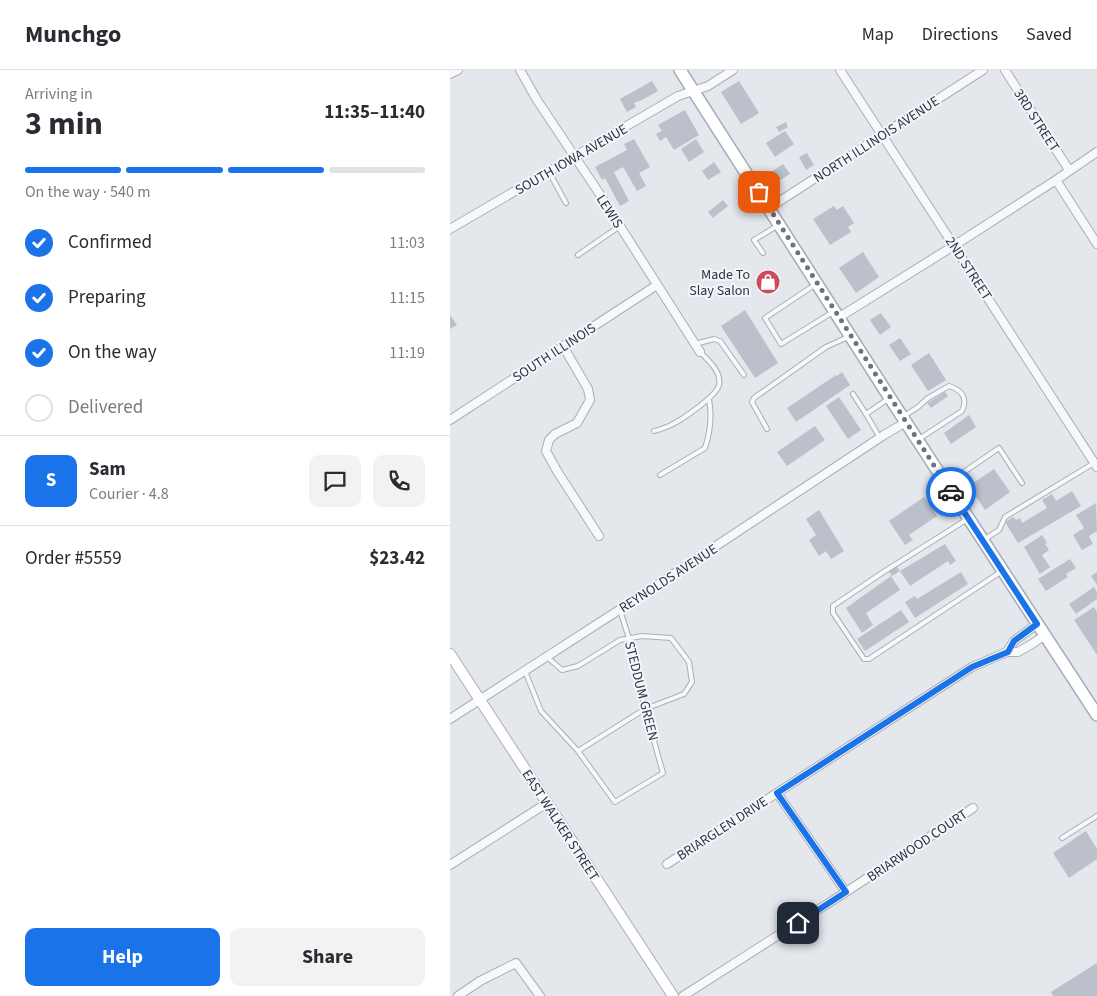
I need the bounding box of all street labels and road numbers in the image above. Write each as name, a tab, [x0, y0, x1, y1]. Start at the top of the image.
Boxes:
street label: 3RD STREET	[1008, 85, 1064, 156]
street label: NORTH ILLINOIS AVENUE	[810, 92, 943, 188]
street label: SOUTH IOWA AVENUE	[512, 119, 631, 200]
street label: LEWIS	[591, 191, 627, 232]
street label: 2ND STREET	[940, 233, 997, 305]
street label: SOUTH ILLINOIS	[509, 318, 600, 387]
street label: REYNOLDS AVENUE	[615, 540, 722, 618]
street label: STEDDUM GREEN	[619, 639, 663, 743]
street label: EAST WALKER STREET	[517, 766, 604, 886]
street label: BRIARGLEN DRIVE	[673, 792, 772, 866]
street label: BRIARWOOD COURT	[863, 804, 972, 887]

